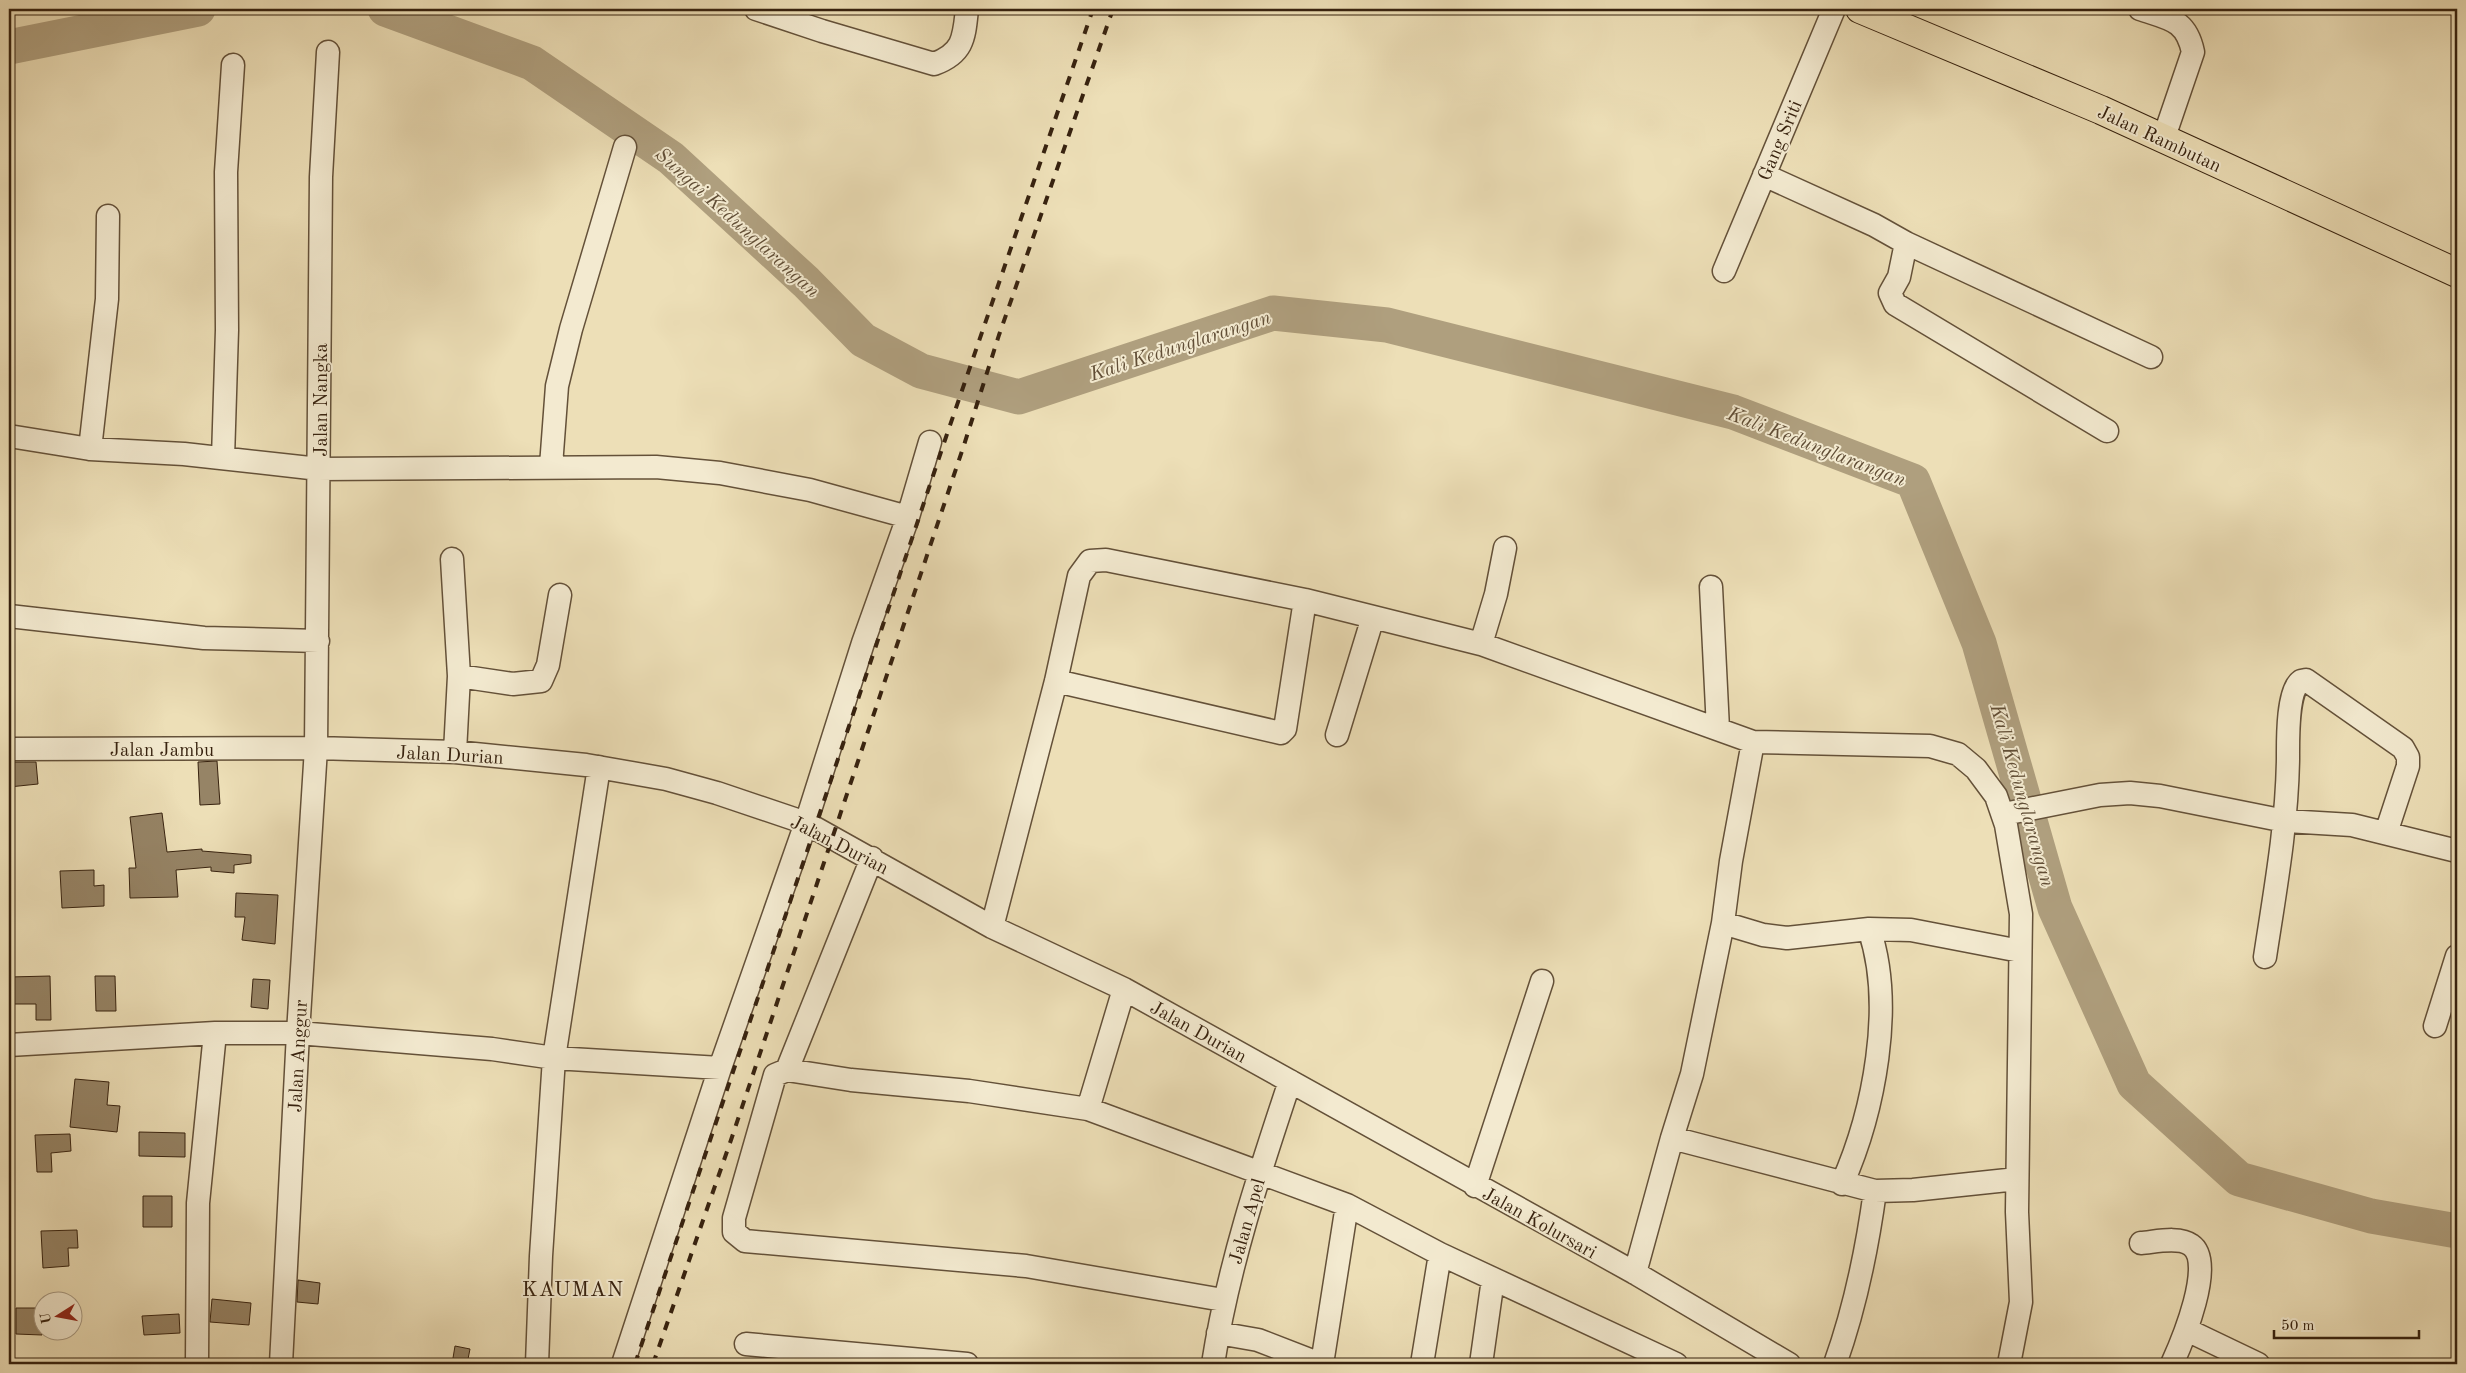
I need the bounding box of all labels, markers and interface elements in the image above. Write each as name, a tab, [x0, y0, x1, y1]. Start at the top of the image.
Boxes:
street label: Gang Sriti	[1756, 98, 1807, 184]
street label: Jalan Rambutan	[2094, 103, 2224, 177]
water label: Sungai Kedunglarangan	[651, 145, 823, 302]
water label: Kali Kedunglarangan	[1087, 308, 1274, 386]
street label: Jalan Nangka	[313, 343, 332, 457]
water label: Kali Kedunglarangan	[1723, 404, 1908, 491]
water label: Kali Kedunglarangan	[1985, 701, 2057, 889]
street label: Jalan Jambu	[110, 742, 214, 761]
street label: Jalan Durian	[396, 744, 504, 769]
street label: Jalan Durian	[787, 813, 891, 879]
street label: Jalan Anggur	[287, 999, 312, 1113]
street label: Jalan Durian	[1146, 999, 1249, 1068]
street label: Jalan Apel	[1227, 1177, 1270, 1267]
street label: Jalan Kolursari	[1479, 1185, 1599, 1263]
district label: KAUMAN	[522, 1280, 624, 1301]
north arrow	[32, 1290, 82, 1340]
scale bar	[2274, 1308, 2418, 1340]
text: U	[38, 1311, 54, 1325]
text: 50 m	[2281, 1319, 2315, 1334]

